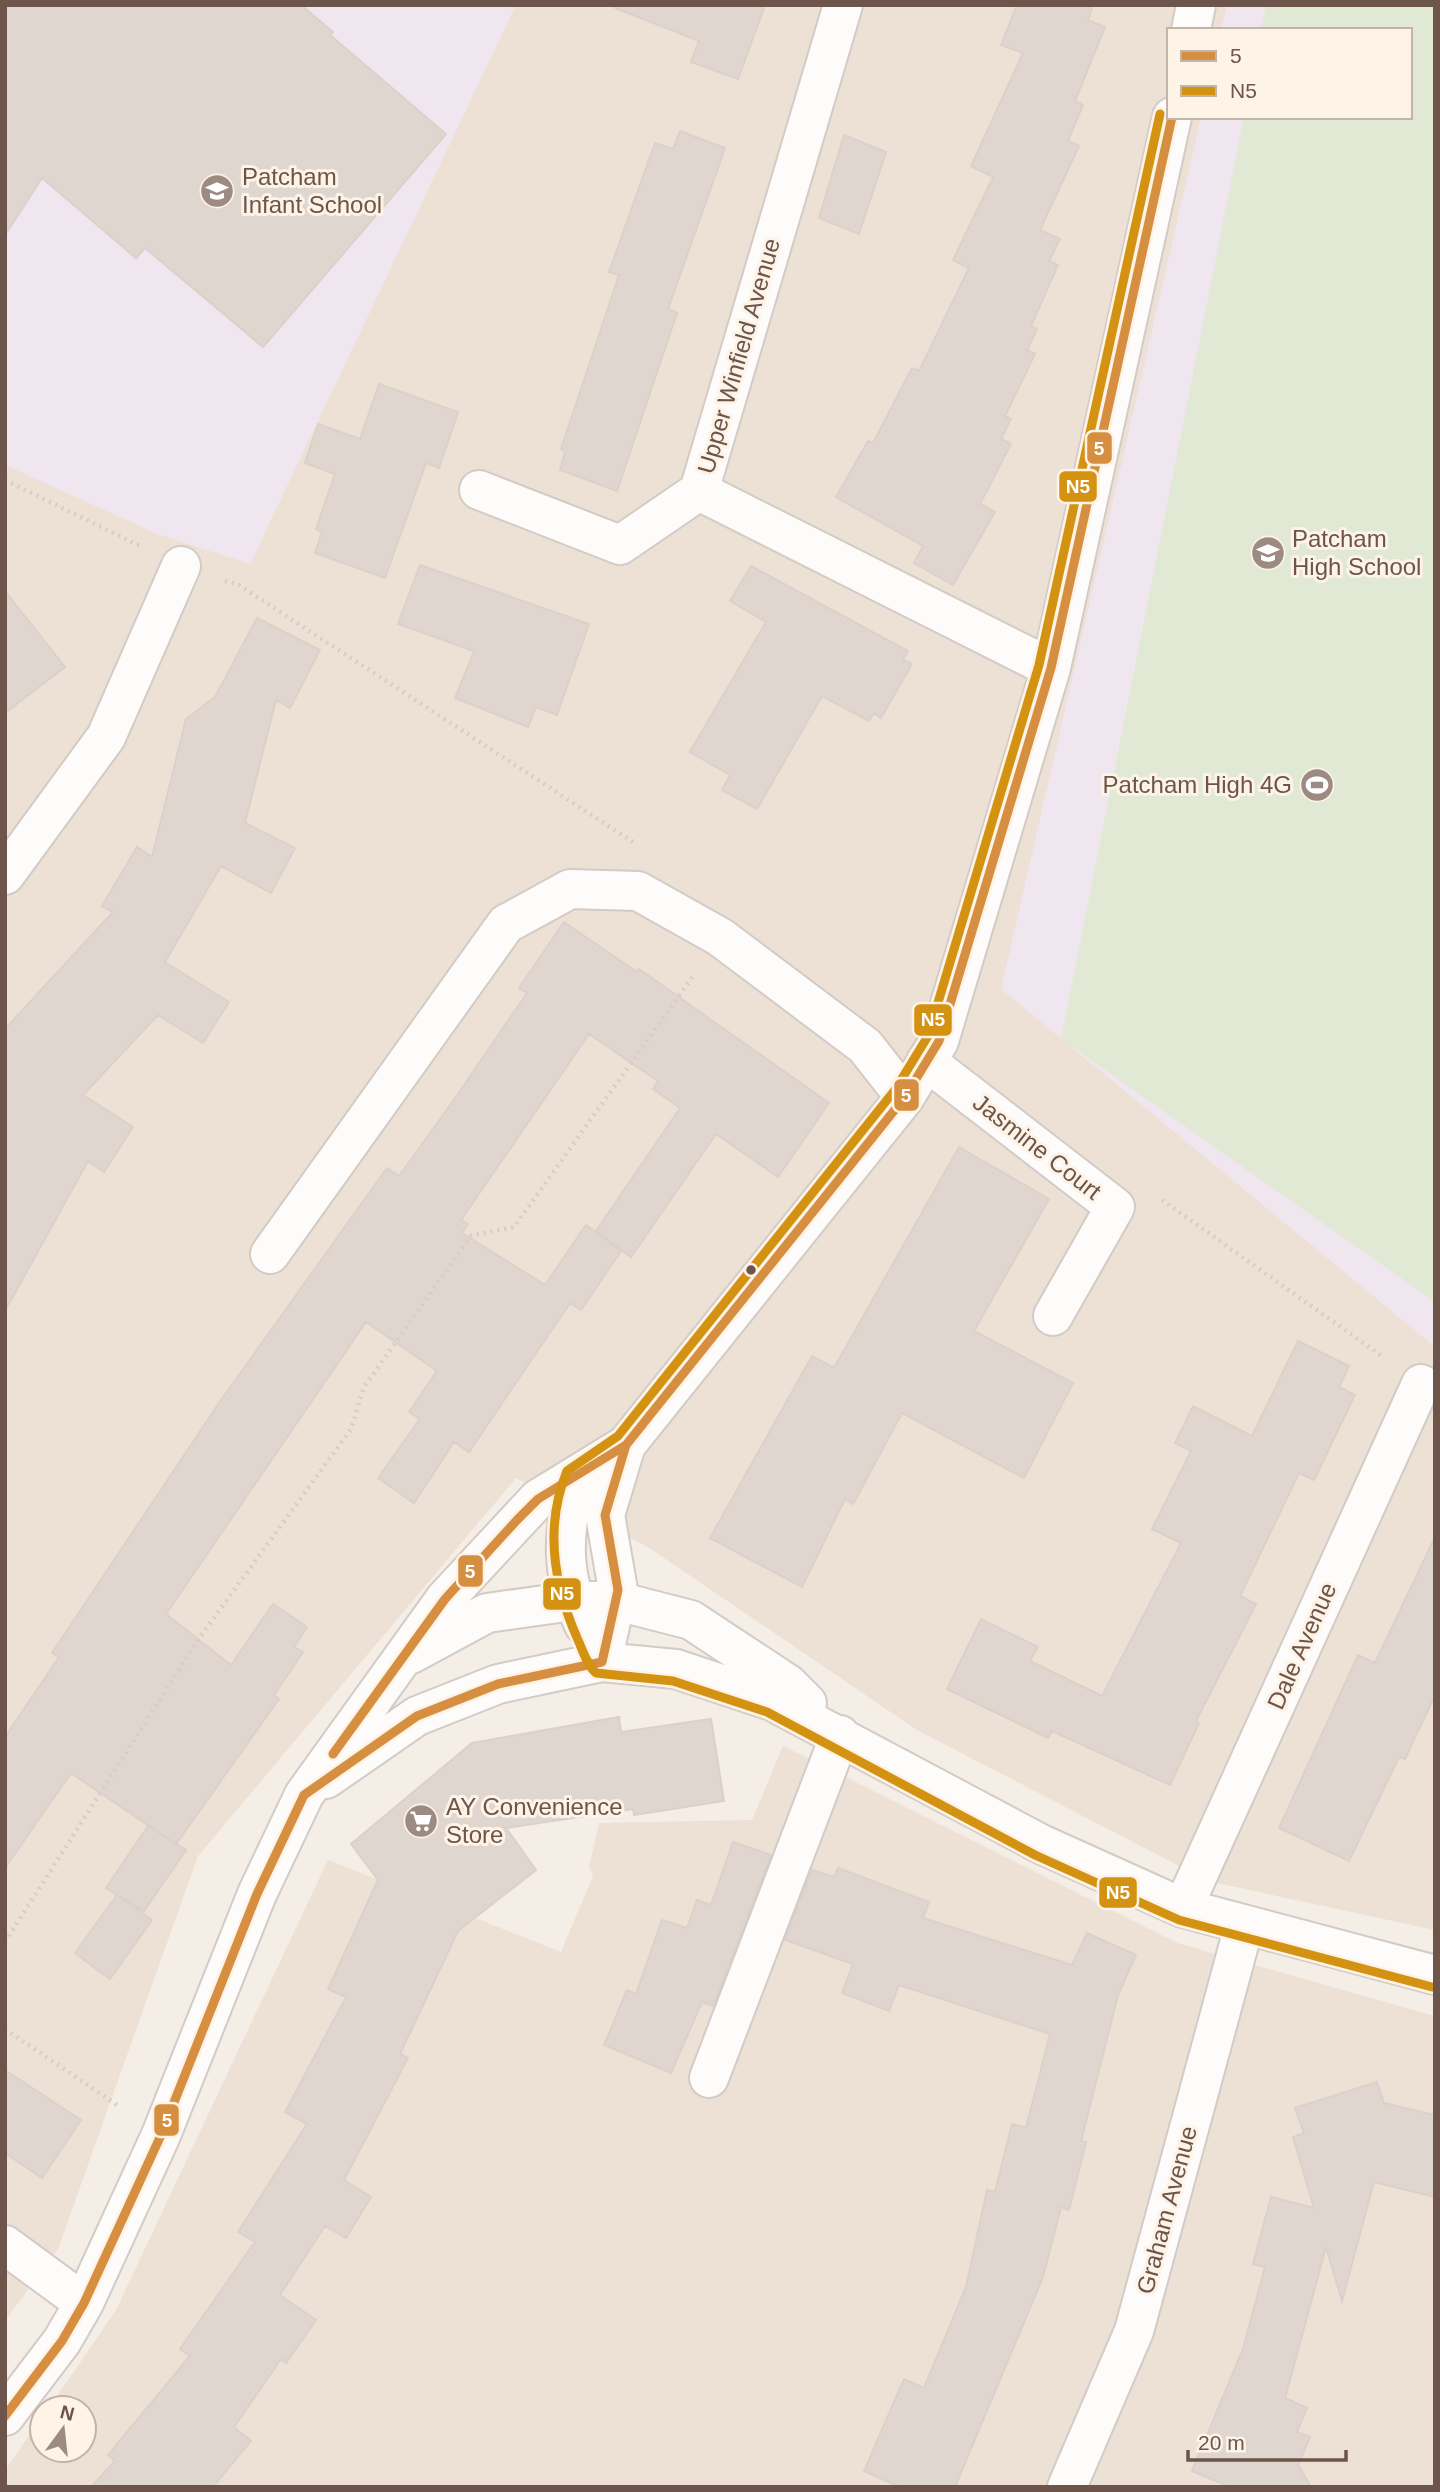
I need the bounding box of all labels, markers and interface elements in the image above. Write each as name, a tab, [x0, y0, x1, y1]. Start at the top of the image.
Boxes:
legend	[1167, 28, 1412, 119]
text: 5	[1230, 44, 1242, 67]
text: N5	[1230, 79, 1257, 102]
place label: Patcham Infant School	[242, 163, 382, 218]
school or university icon: Patcham Infant School	[198, 172, 236, 210]
street label: Upper Winfield Avenue	[692, 235, 785, 477]
line badge: 5	[1086, 431, 1113, 465]
text: 5	[1094, 438, 1105, 459]
line badge: N5	[1058, 470, 1098, 503]
text: N5	[1066, 476, 1091, 497]
place label: Patcham High School	[1292, 525, 1421, 580]
school or university icon: Patcham High School	[1249, 534, 1287, 572]
sports icon: Patcham High 4G	[1298, 766, 1336, 804]
place label: Patcham High 4G	[1103, 771, 1292, 798]
line badge: N5	[913, 1003, 953, 1037]
text: N5	[921, 1009, 946, 1030]
line badge: 5	[893, 1078, 920, 1112]
text: 5	[901, 1085, 912, 1106]
street label: Jasmine Court	[968, 1088, 1107, 1205]
unlabelled marker	[744, 1263, 758, 1277]
line badge: 5	[457, 1554, 484, 1588]
text: 5	[465, 1561, 476, 1582]
line badge: N5	[542, 1577, 582, 1611]
street label: Dale Avenue	[1262, 1578, 1341, 1713]
text: N5	[550, 1583, 575, 1604]
place label: AY Convenience Store	[446, 1793, 623, 1848]
supermarket icon: AY Convenience Store	[402, 1802, 440, 1840]
line badge: N5	[1098, 1876, 1138, 1909]
text: N5	[1106, 1882, 1131, 1903]
line badge: 5	[153, 2103, 180, 2137]
text: 5	[162, 2110, 173, 2131]
street label: Graham Avenue	[1131, 2123, 1202, 2297]
north arrow	[28, 2394, 98, 2464]
text: N	[58, 2401, 77, 2425]
scale bar	[1188, 2418, 1346, 2462]
text: 20 m	[1198, 2431, 1245, 2454]

